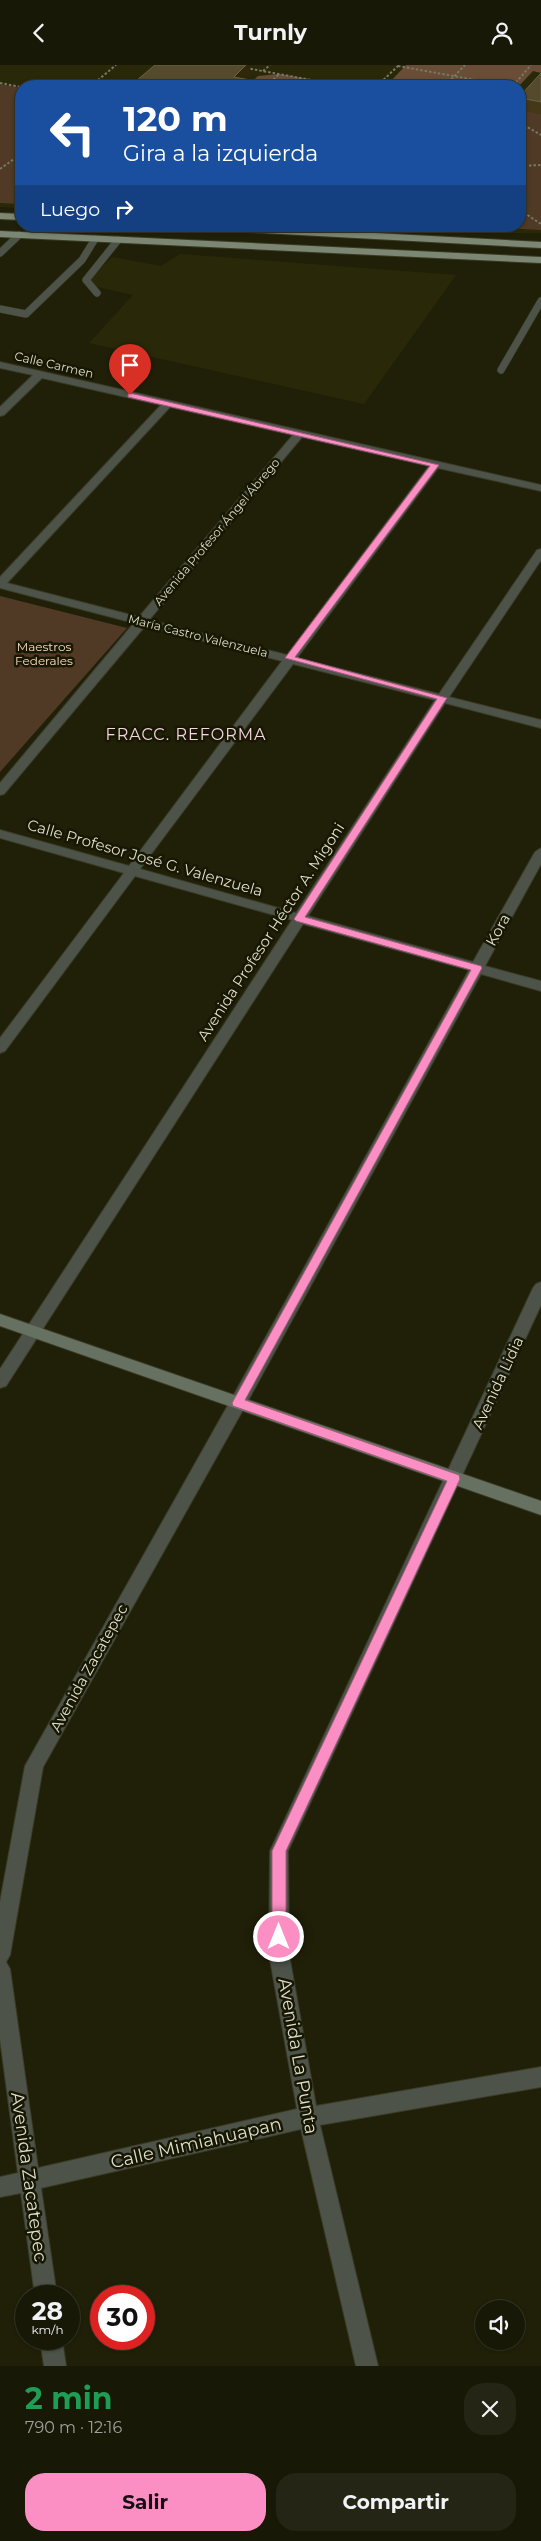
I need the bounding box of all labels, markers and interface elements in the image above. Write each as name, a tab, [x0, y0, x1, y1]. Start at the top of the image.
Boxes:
icon: back	[25, 19, 53, 47]
text: Turnly	[234, 19, 307, 46]
icon: person	[488, 19, 516, 47]
text: 120 m	[123, 97, 228, 140]
icon: left	[40, 100, 105, 165]
text: Gira a la izquierda	[123, 140, 318, 167]
icon: right	[110, 195, 138, 223]
text: Luego	[40, 198, 100, 221]
pin	[109, 344, 151, 395]
street label: Calle Carmen	[13, 348, 95, 381]
icon: arrive	[116, 351, 144, 379]
street label: Avenida Profesor Ángel Ábrego	[151, 455, 283, 608]
street label: María Castro Valenzuela	[127, 611, 270, 660]
park label: Maestros Federales	[15, 639, 73, 668]
district label: FRACC. REFORMA	[106, 725, 266, 744]
street label: Calle Profesor José G. Valenzuela	[25, 815, 265, 900]
street label: Avenida Profesor Héctor A. Migoni	[193, 819, 348, 1044]
street label: Kora	[481, 910, 514, 949]
street label: Avenida Lidia	[468, 1333, 527, 1432]
street label: Avenida Zacatepec	[46, 1601, 132, 1735]
position arrow	[252, 1910, 304, 1962]
street label: Avenida La Punta	[273, 1976, 323, 2136]
street label: Avenida Zacatepec	[6, 2091, 52, 2263]
street label: Calle Mimiahuapan	[108, 2113, 284, 2173]
speed limit sign: 30	[90, 2285, 155, 2350]
text: 28	[32, 2296, 63, 2326]
map controls	[475, 2300, 525, 2350]
button: sound	[475, 2300, 525, 2350]
text: km/h	[31, 2322, 64, 2337]
text: 2 min	[25, 2380, 112, 2417]
button: close	[464, 2383, 516, 2435]
text: 790 m · 12:16	[25, 2418, 122, 2437]
button: Salir	[25, 2473, 266, 2531]
button: Compartir	[276, 2473, 516, 2531]

